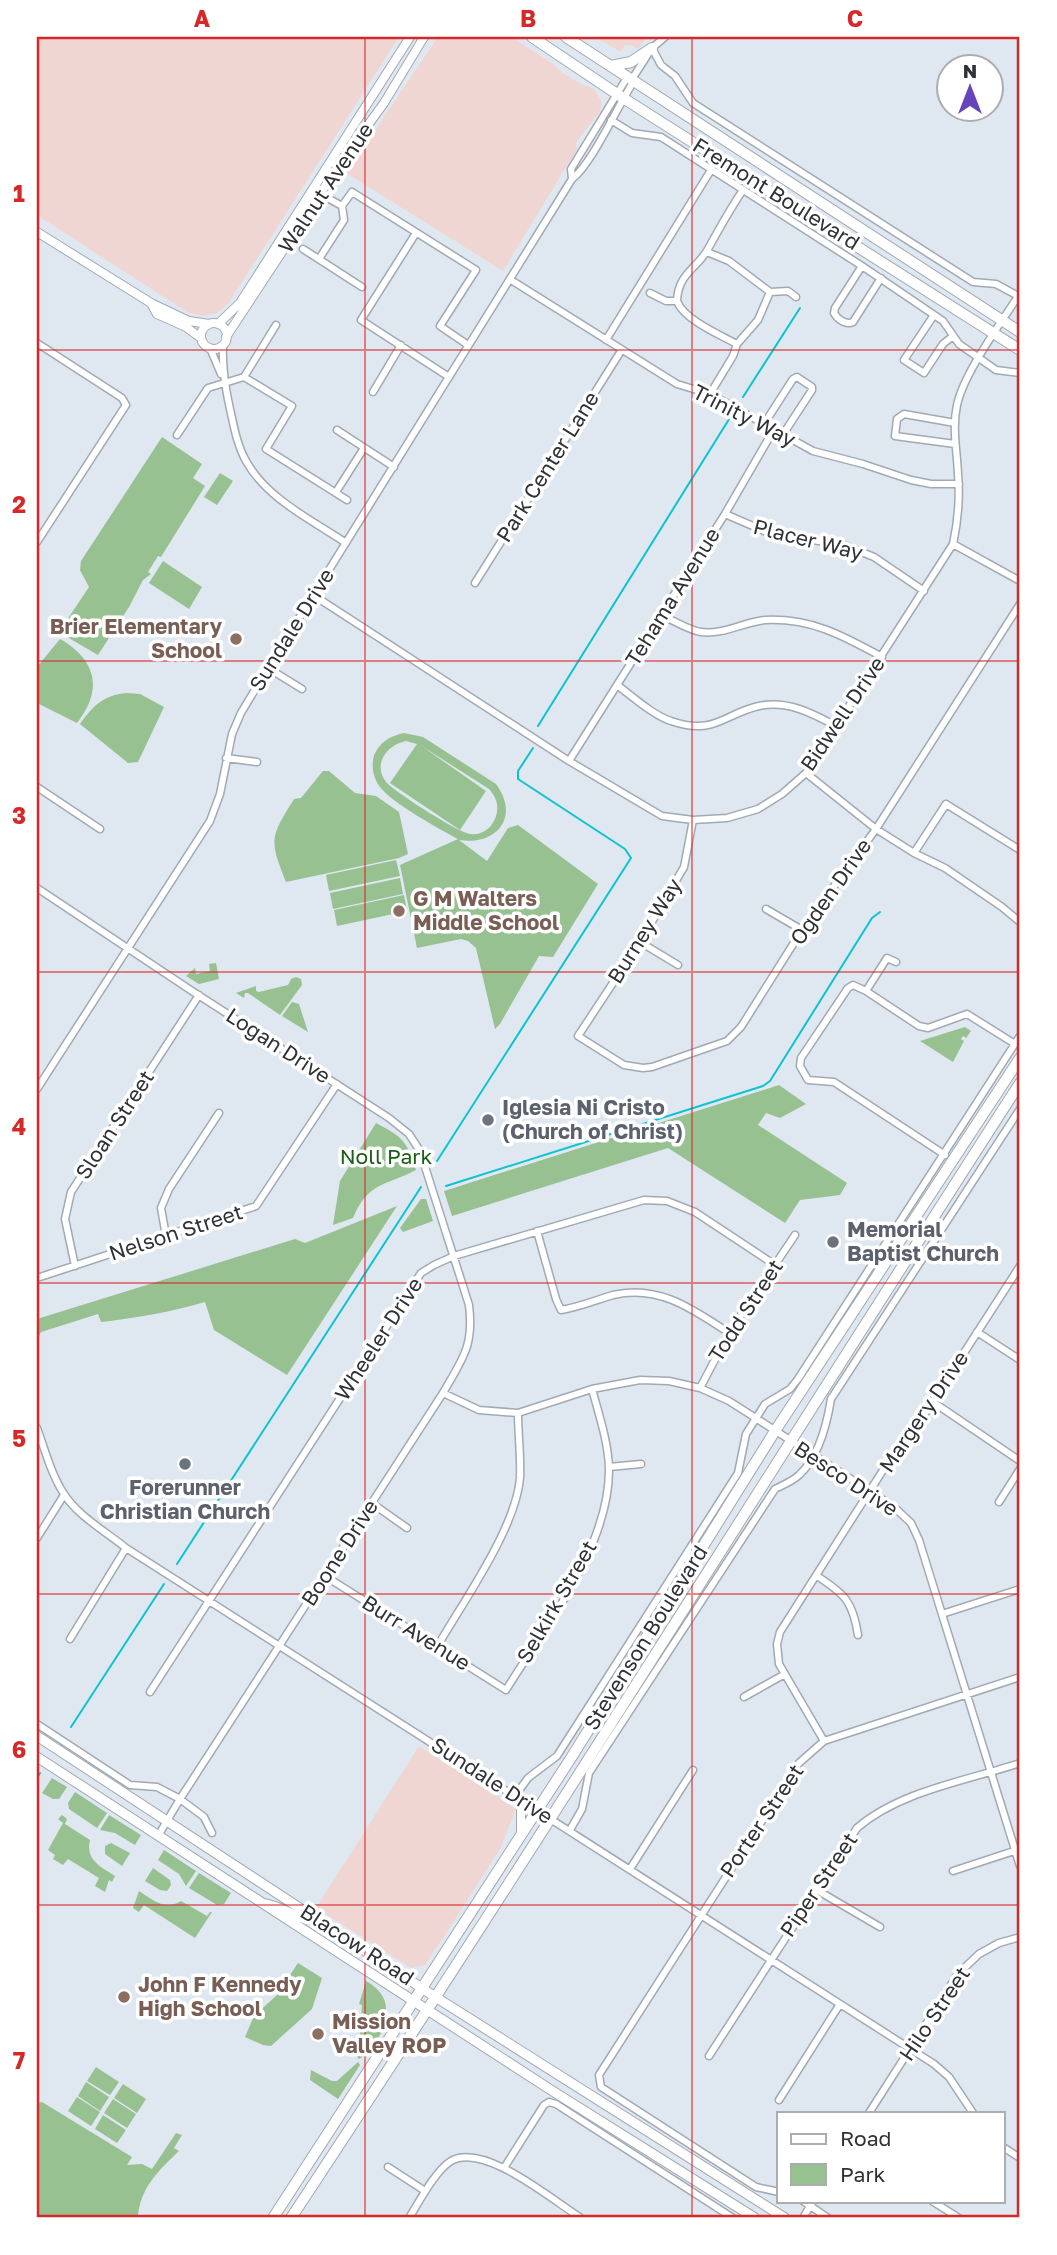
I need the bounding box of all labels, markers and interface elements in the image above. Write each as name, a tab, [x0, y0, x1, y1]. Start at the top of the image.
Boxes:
text: A	[194, 4, 211, 32]
text: B	[520, 4, 536, 32]
text: C	[847, 4, 863, 32]
north arrow	[934, 52, 1004, 122]
text: N	[963, 59, 977, 82]
street label: Walnut Avenue	[272, 117, 378, 257]
street label: Fremont Boulevard	[688, 131, 865, 255]
text: 1	[13, 179, 25, 207]
street label: Trinity Way	[689, 378, 800, 452]
street label: Park Center Lane	[490, 386, 604, 547]
text: 2	[12, 490, 26, 518]
street label: Placer Way	[751, 513, 866, 565]
street label: Tehama Avenue	[619, 523, 725, 670]
street label: Sundale Drive	[243, 563, 339, 696]
place label: Brier Elementary School	[50, 613, 222, 663]
marker: Brier Elementary School	[228, 631, 244, 647]
street label: Bidwell Drive	[794, 651, 890, 776]
text: 3	[12, 801, 26, 829]
street label: Ogden Drive	[784, 833, 876, 950]
street label: Burney Way	[602, 873, 687, 988]
place label: G M Walters Middle School	[413, 885, 559, 935]
marker: G M Walters Middle School	[391, 903, 407, 919]
street label: Logan Drive	[221, 1002, 336, 1089]
street label: Sloan Street	[69, 1065, 159, 1184]
place label: Iglesia Ni Cristo (Church of Christ)	[502, 1094, 683, 1144]
text: 4	[12, 1112, 26, 1140]
marker: Iglesia Ni Cristo (Church of Christ)	[480, 1112, 496, 1128]
park label: Noll Park	[340, 1143, 432, 1169]
street label: Nelson Street	[106, 1198, 246, 1266]
place label: Memorial Baptist Church	[847, 1216, 999, 1266]
marker: Memorial Baptist Church	[825, 1234, 841, 1250]
street label: Todd Street	[702, 1254, 788, 1367]
street label: Wheeler Drive	[329, 1272, 428, 1405]
street label: Margery Drive	[873, 1346, 973, 1477]
text: 5	[12, 1424, 26, 1452]
street label: Besco Drive	[790, 1435, 903, 1521]
marker: Forerunner Christian Church	[177, 1456, 193, 1472]
place label: Forerunner Christian Church	[100, 1474, 270, 1524]
street label: Boone Drive	[295, 1494, 383, 1611]
street label: Selkirk Street	[511, 1536, 602, 1667]
street label: Stevenson Boulevard	[578, 1540, 713, 1735]
street label: Burr Avenue	[358, 1589, 475, 1676]
street label: Sundale Drive	[427, 1731, 558, 1829]
text: 6	[12, 1735, 26, 1763]
street label: Porter Street	[714, 1759, 809, 1882]
street label: Piper Street	[774, 1827, 863, 1941]
street label: Blacow Road	[296, 1898, 419, 1991]
street label: Hilo Street	[893, 1961, 975, 2066]
place label: John F Kennedy High School	[138, 1971, 302, 2021]
marker: John F Kennedy High School	[116, 1989, 132, 2005]
place label: Mission Valley ROP	[332, 2008, 446, 2058]
marker: Mission Valley ROP	[310, 2026, 326, 2042]
text: 7	[13, 2046, 25, 2074]
legend	[777, 2112, 1004, 2202]
text: Road	[840, 2125, 891, 2151]
text: Park	[840, 2161, 886, 2187]

